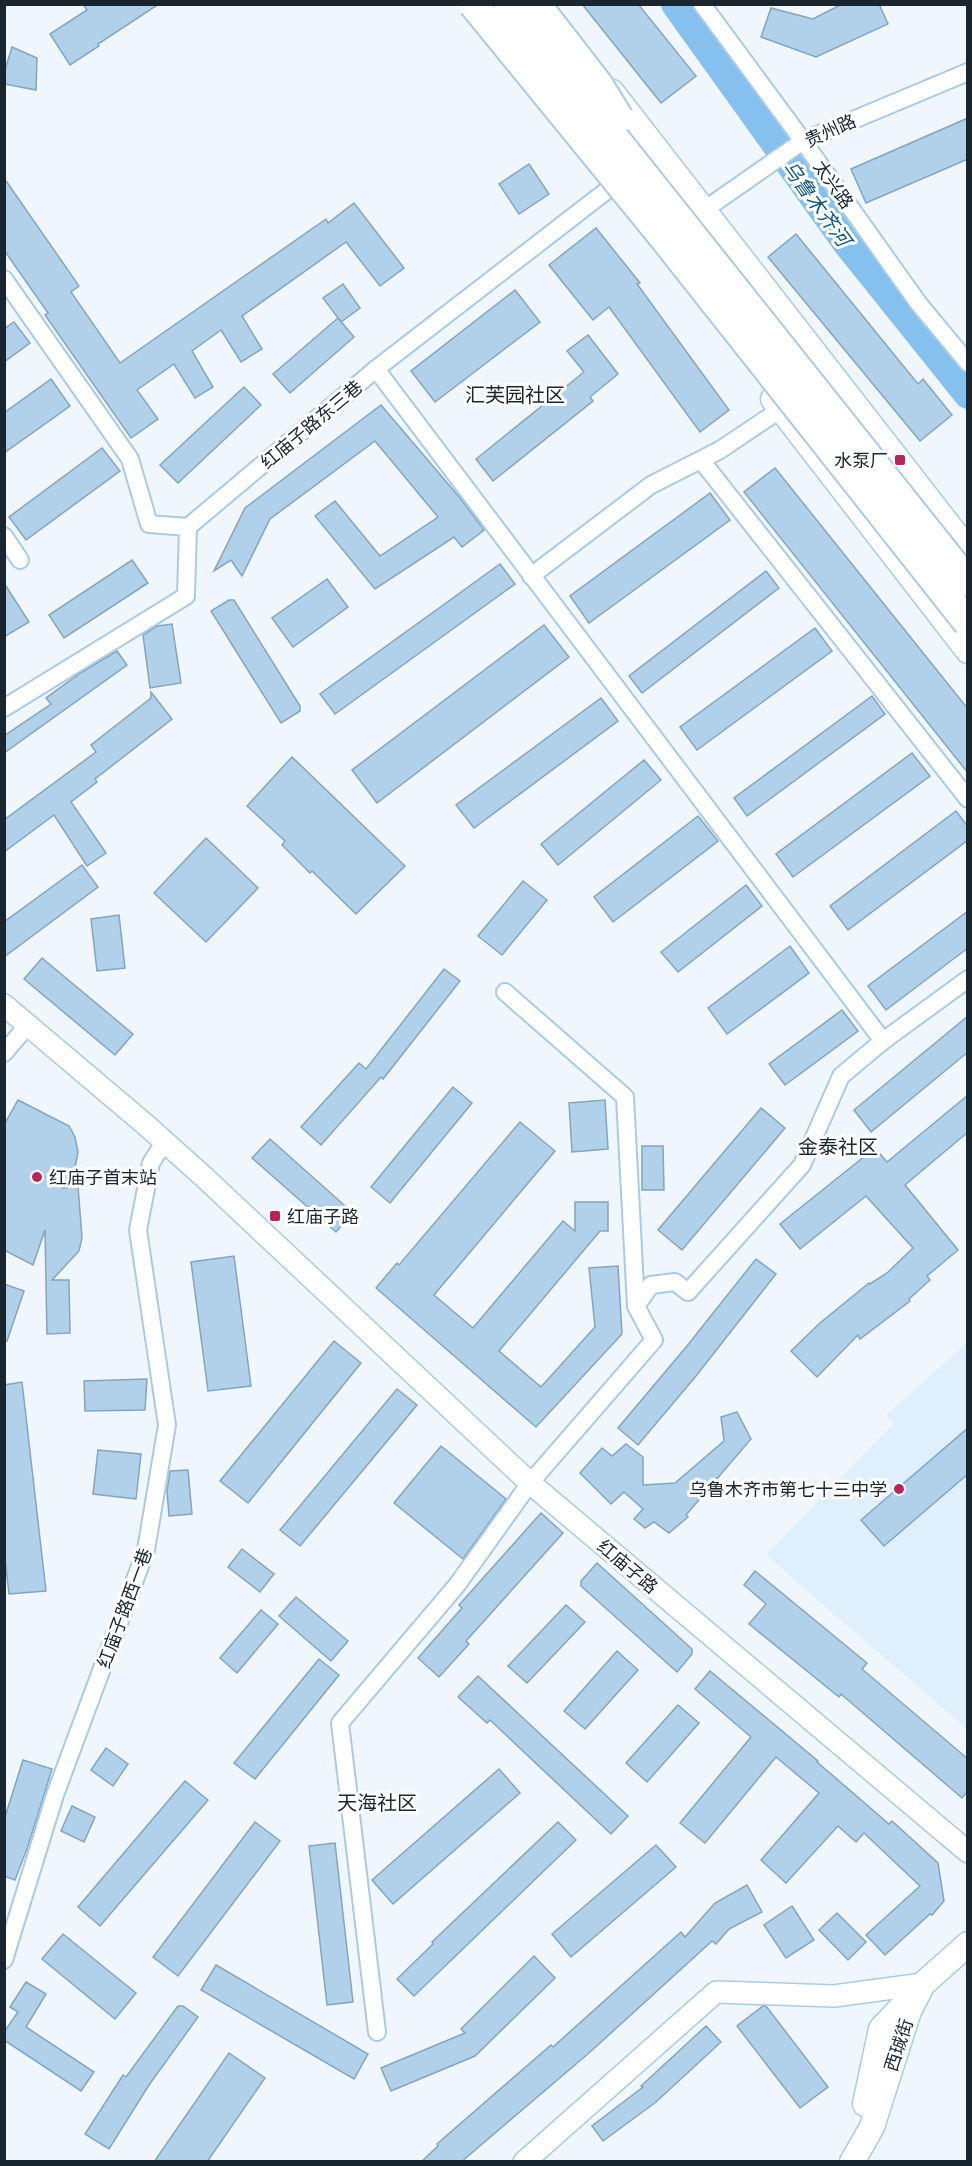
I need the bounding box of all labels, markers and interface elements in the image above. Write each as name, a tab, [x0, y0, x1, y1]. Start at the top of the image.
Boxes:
street label: 贵州路	[800, 108, 860, 152]
water label: 乌鲁木齐河	[777, 155, 860, 255]
street label: 太兴路	[809, 155, 859, 213]
street label: 红庙子路东三巷	[255, 374, 367, 474]
district label: 汇芙园社区	[465, 381, 565, 408]
place label: 水泵厂	[834, 448, 888, 472]
marker: 水泵厂	[893, 453, 907, 467]
district label: 金泰社区	[798, 1133, 878, 1160]
place label: 红庙子首末站	[49, 1165, 157, 1189]
marker: 红庙子首末站	[30, 1170, 44, 1184]
place label: 红庙子路	[287, 1204, 359, 1228]
marker: 红庙子路	[268, 1209, 282, 1223]
place label: 乌鲁木齐市第七十三中学	[689, 1477, 887, 1501]
marker: 乌鲁木齐市第七十三中学	[892, 1482, 906, 1496]
street label: 红庙子路	[593, 1534, 663, 1598]
street label: 红庙子路西一巷	[91, 1545, 157, 1671]
district label: 天海社区	[337, 1789, 417, 1816]
street label: 西珹街	[878, 2016, 918, 2074]

